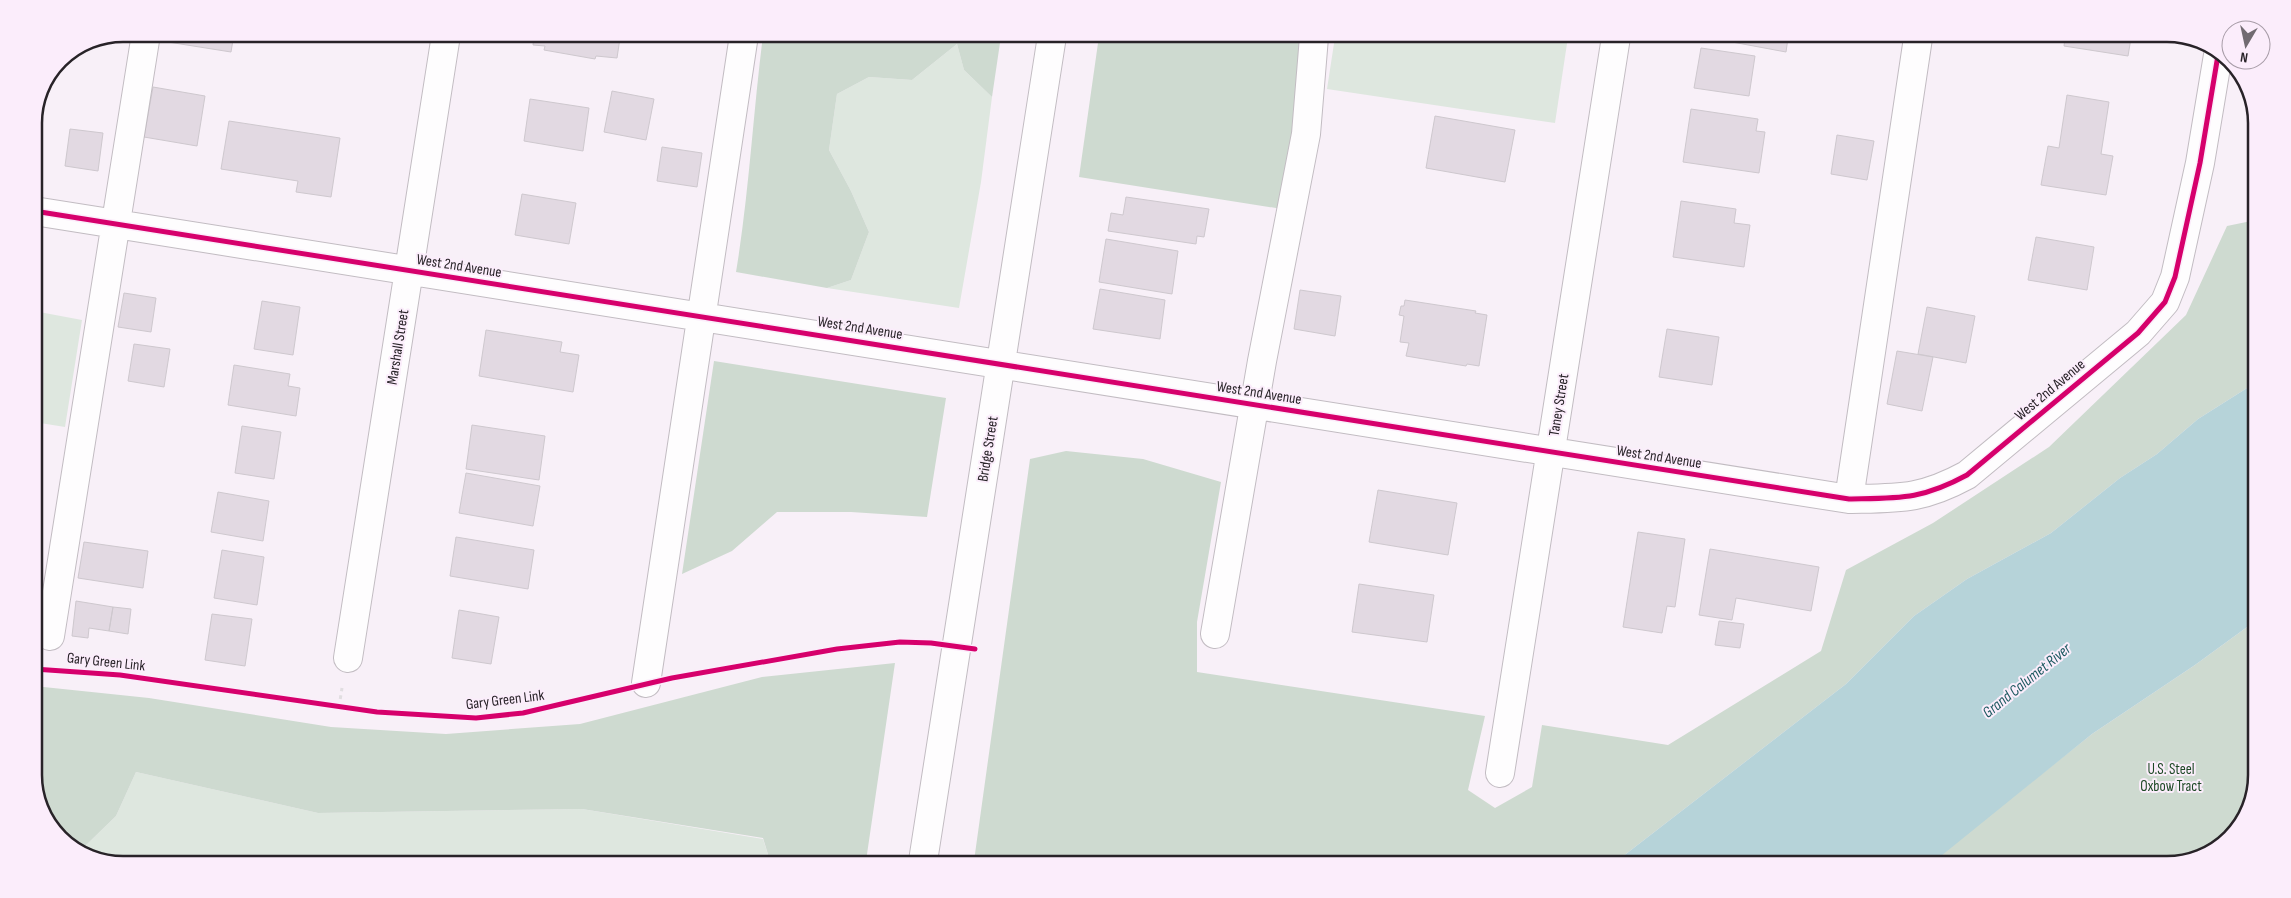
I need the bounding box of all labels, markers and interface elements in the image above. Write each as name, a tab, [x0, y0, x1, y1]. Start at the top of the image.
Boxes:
north arrow	[2221, 20, 2271, 70]
text: N	[2239, 48, 2249, 66]
street label: West 2nd Avenue	[415, 250, 503, 282]
street label: Marshall Street	[383, 308, 413, 386]
street label: West 2nd Avenue	[816, 312, 904, 344]
street label: West 2nd Avenue	[2011, 355, 2089, 425]
street label: Taney Street	[1545, 372, 1573, 438]
street label: West 2nd Avenue	[1215, 377, 1303, 409]
street label: Bridge Street	[973, 414, 1003, 483]
street label: West 2nd Avenue	[1615, 441, 1703, 473]
water label: Grand Calumet River	[1979, 639, 2075, 722]
street label: Gary Green Link	[66, 648, 146, 676]
street label: Gary Green Link	[465, 686, 545, 714]
park label: U.S. Steel Oxbow Tract	[2140, 760, 2202, 796]

